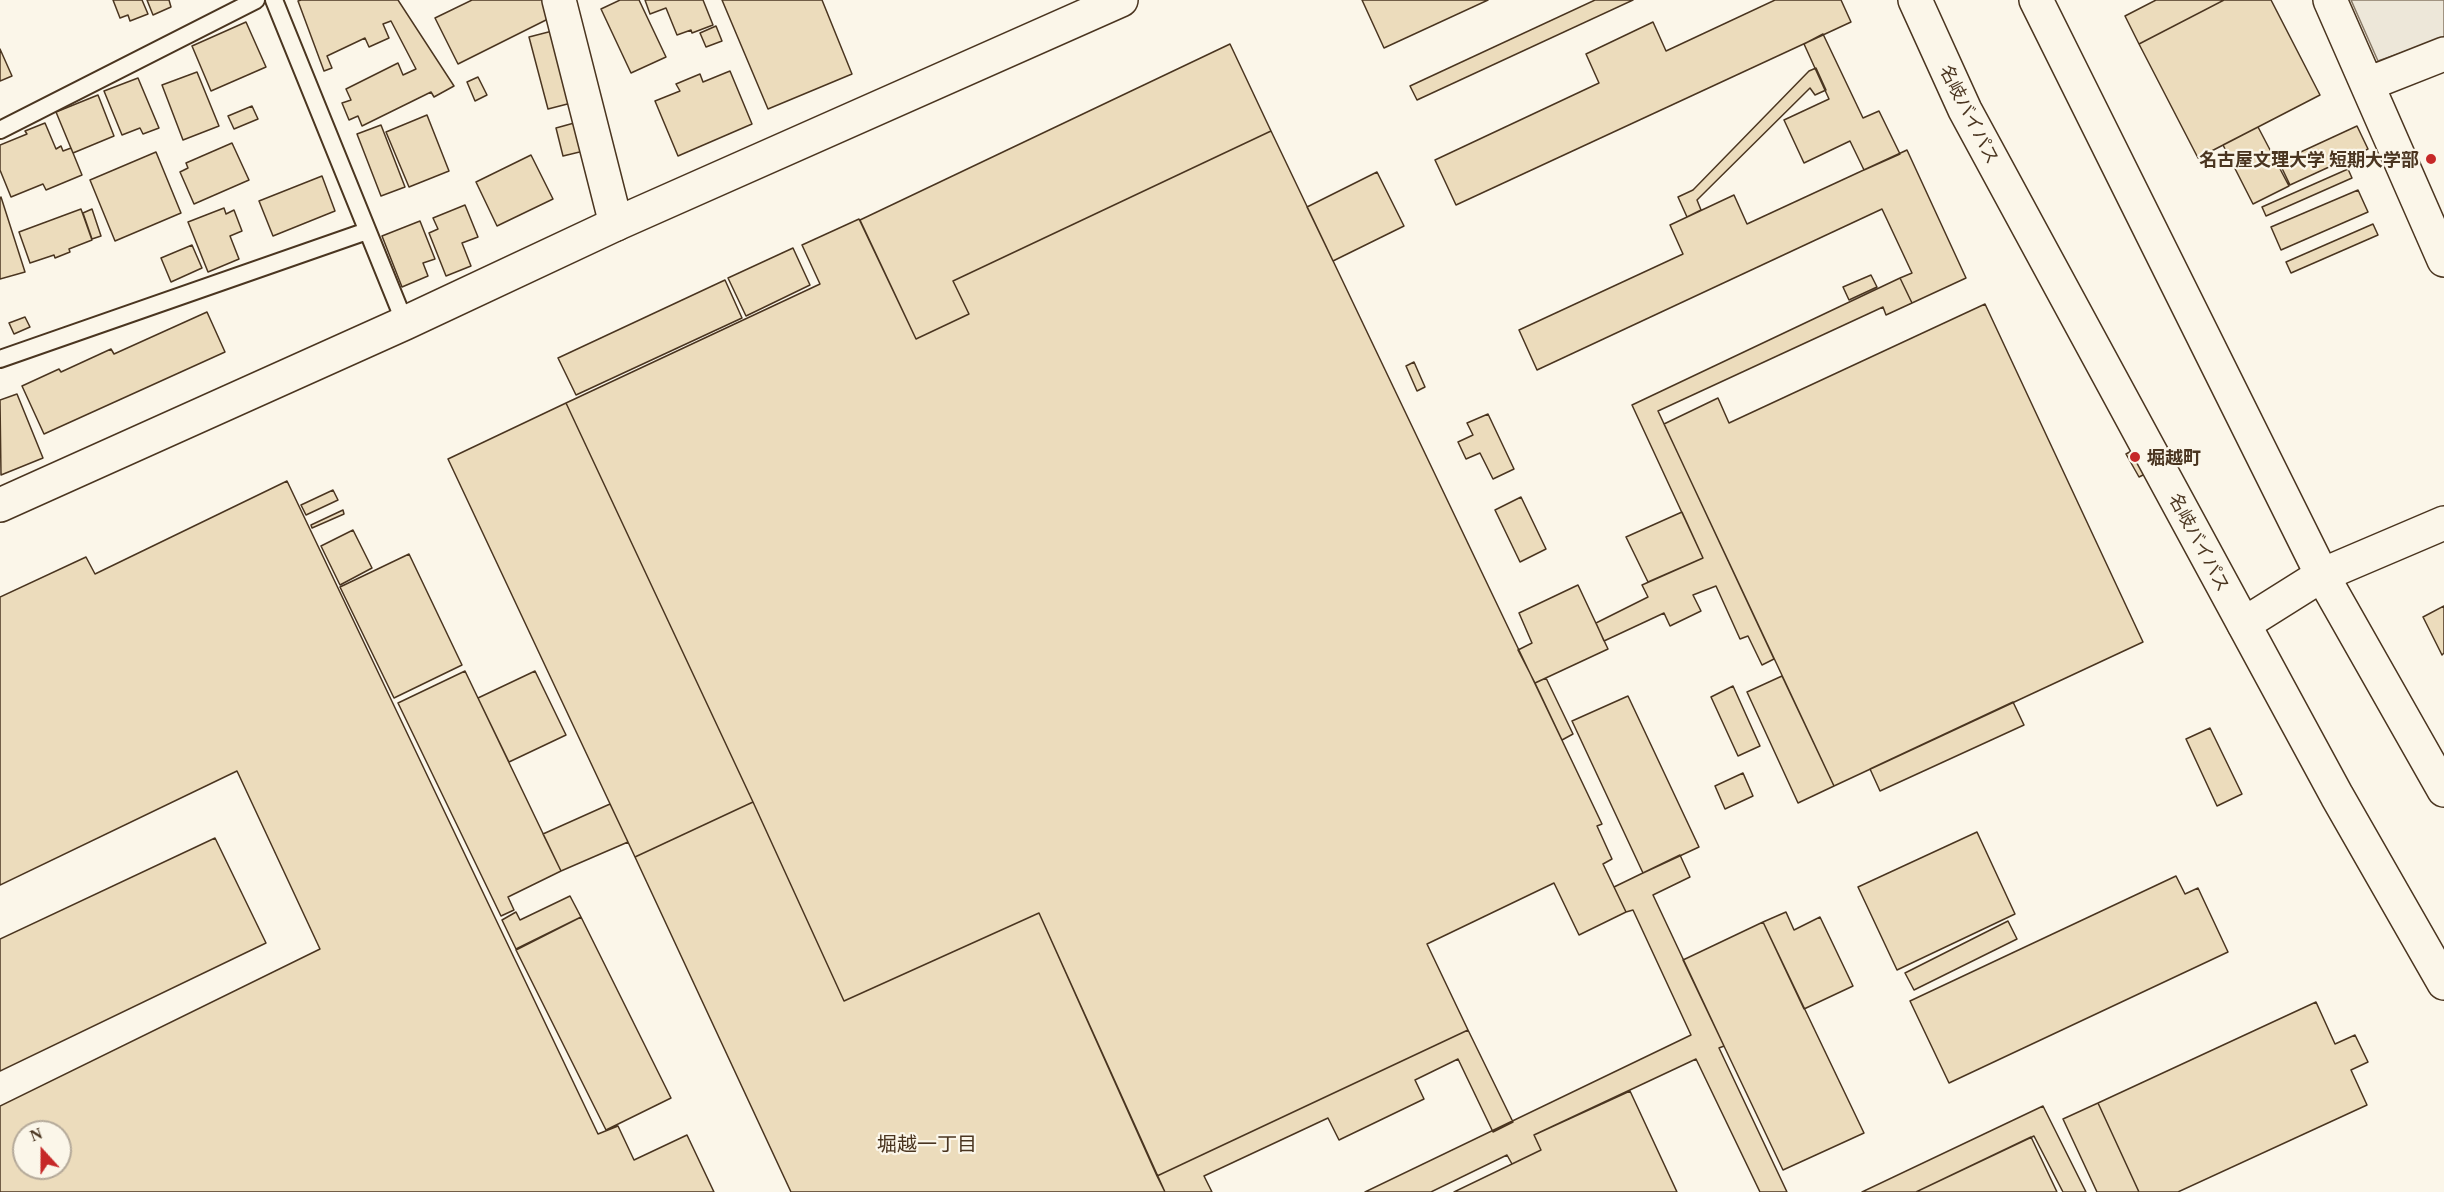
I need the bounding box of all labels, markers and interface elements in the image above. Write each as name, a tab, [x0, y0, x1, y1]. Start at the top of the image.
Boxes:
street label: 名岐バイパス	[1936, 61, 2004, 167]
place label: 名古屋文理大学 短期大学部	[2199, 148, 2419, 170]
marker: 名古屋文理大学 短期大学部	[2424, 152, 2438, 166]
place label: 堀越町	[2147, 446, 2201, 468]
marker: 堀越町	[2128, 450, 2142, 464]
street label: 名岐バイパス	[2165, 489, 2235, 595]
north arrow	[12, 1120, 72, 1180]
text: N	[28, 1125, 45, 1145]
district label: 堀越一丁目	[877, 1131, 977, 1155]

